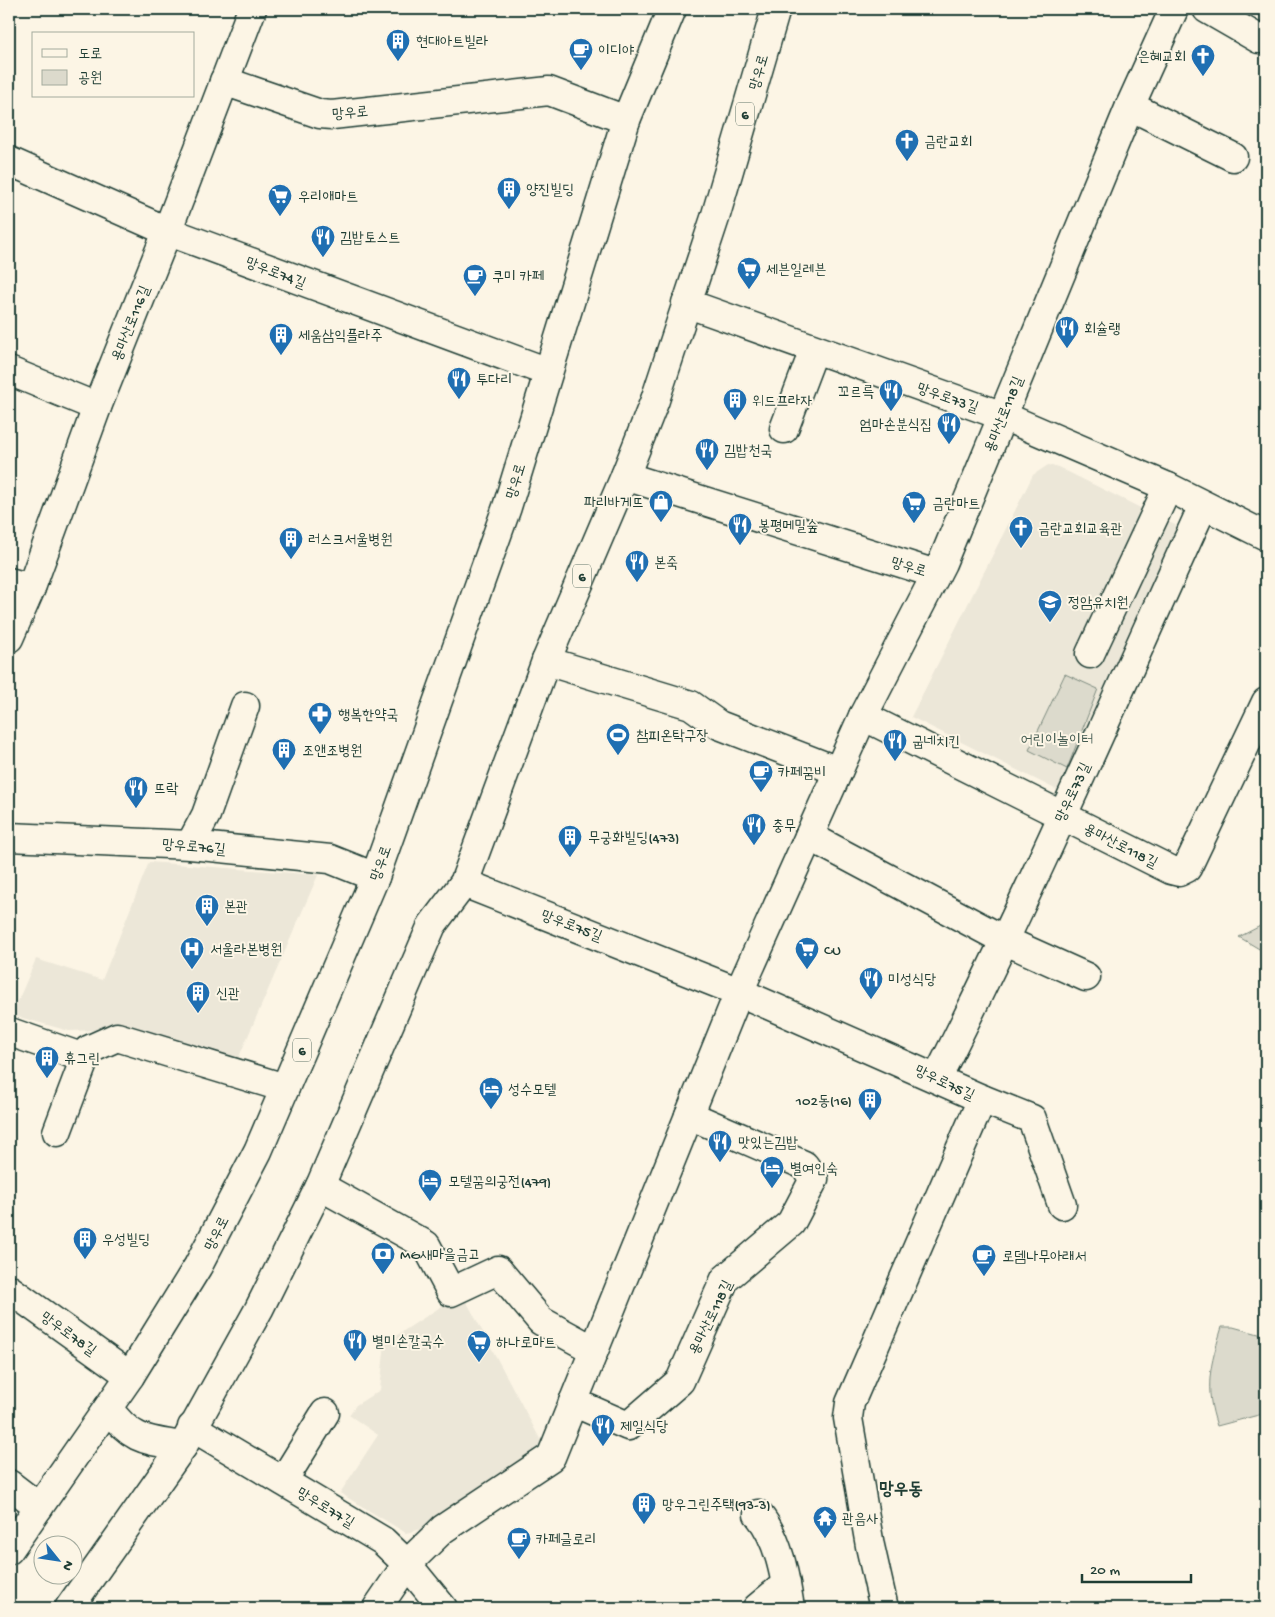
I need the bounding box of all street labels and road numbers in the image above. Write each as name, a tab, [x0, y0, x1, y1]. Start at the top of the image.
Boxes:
street label: 망우로	[746, 53, 774, 92]
road number: 6	[736, 102, 754, 126]
street label: 망우로	[331, 103, 369, 125]
street label: 망우로74길	[243, 254, 308, 294]
street label: 용마산로116길	[109, 283, 155, 364]
street label: 용마산로118길	[981, 374, 1028, 456]
street label: 망우로73길	[914, 380, 980, 418]
street label: 망우로	[503, 462, 531, 502]
street label: 망우로	[888, 554, 928, 582]
road number: 6	[573, 564, 591, 588]
street label: 망우로73길	[1052, 760, 1095, 826]
street label: 용마산로118길	[1080, 820, 1160, 873]
street label: 망우로76길	[161, 836, 226, 860]
street label: 망우로	[367, 844, 397, 884]
street label: 망우로75길	[538, 907, 604, 947]
road number: 6	[293, 1038, 311, 1062]
street label: 망우로75길	[911, 1062, 977, 1105]
street label: 망우로	[202, 1214, 234, 1254]
street label: 용마산로118길	[686, 1278, 738, 1358]
street label: 망우로78길	[37, 1308, 99, 1361]
street label: 망우로77길	[293, 1485, 357, 1533]

